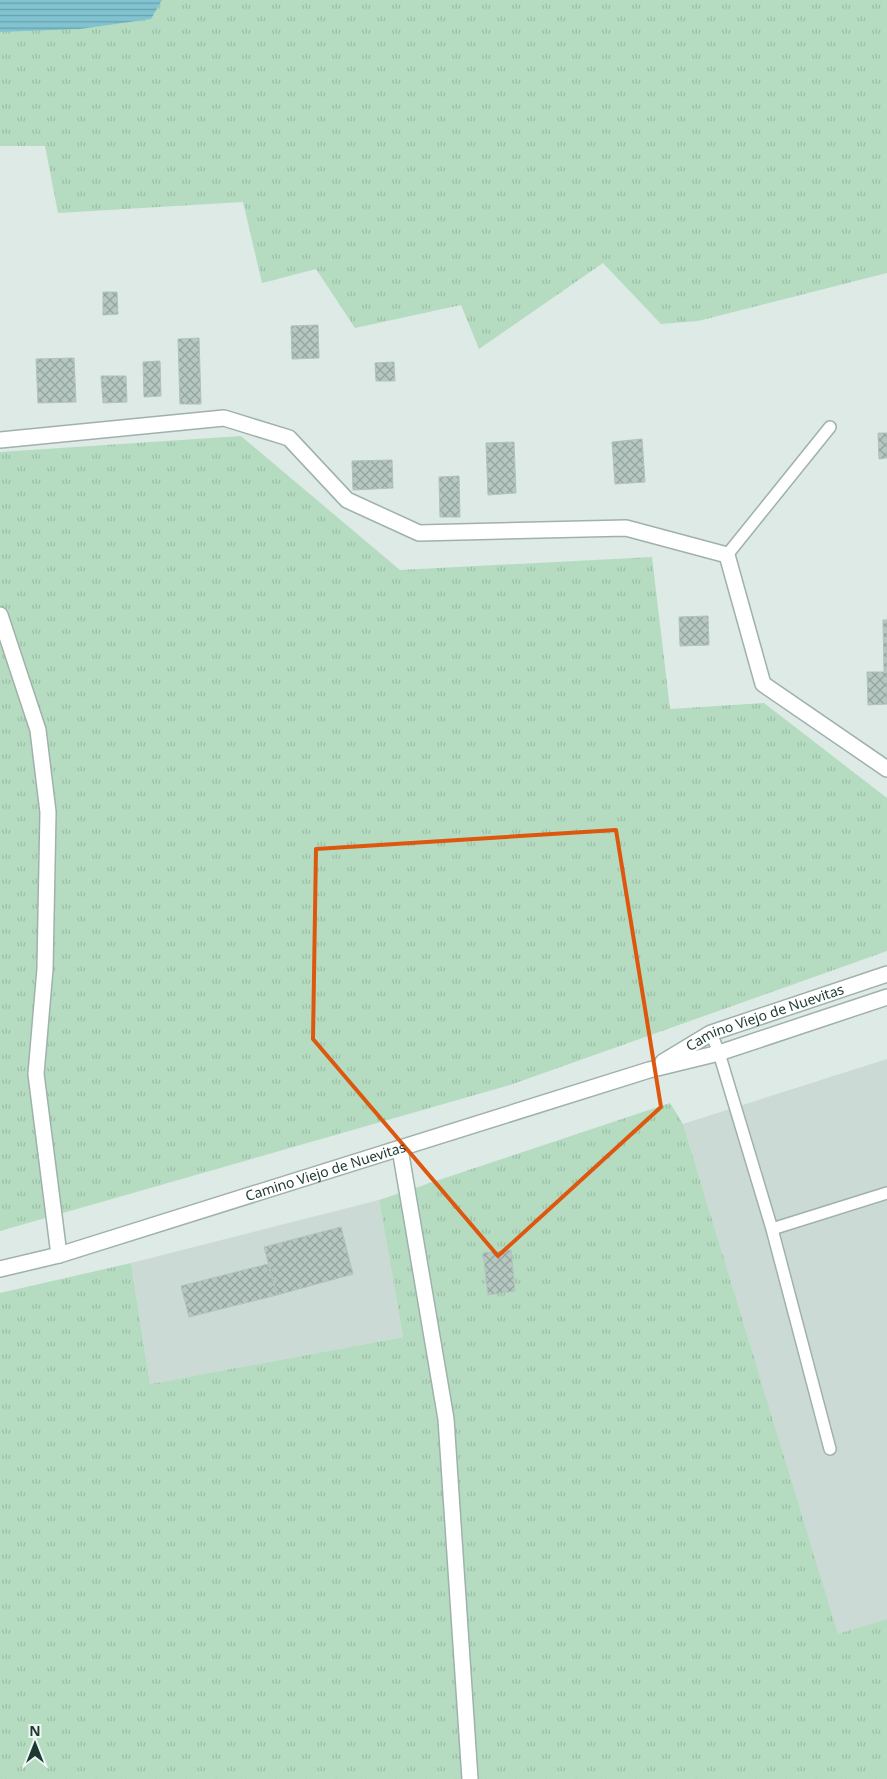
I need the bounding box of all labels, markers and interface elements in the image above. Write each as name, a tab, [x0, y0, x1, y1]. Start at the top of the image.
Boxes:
street label: Camino Viejo de Nuevitas	[682, 979, 847, 1055]
street label: Camino Viejo de Nuevitas	[243, 1137, 408, 1205]
north arrow	[10, 1719, 60, 1769]
text: N	[29, 1721, 41, 1740]

